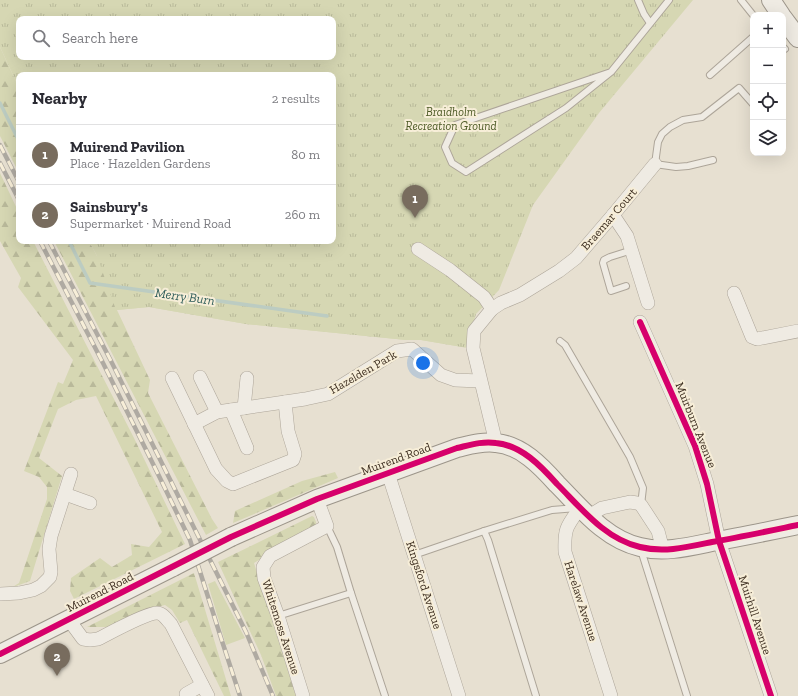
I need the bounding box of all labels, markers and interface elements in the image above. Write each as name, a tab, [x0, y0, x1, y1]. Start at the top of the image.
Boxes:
map controls	[750, 12, 786, 156]
button: +	[750, 12, 786, 48]
search box	[16, 16, 336, 60]
icon: search	[30, 27, 52, 49]
text: Search here	[62, 29, 138, 47]
button: −	[750, 48, 786, 84]
button: locate	[750, 84, 786, 120]
text: Nearby	[32, 88, 87, 108]
text: 2 results	[272, 91, 320, 106]
park label: Braidholm Recreation Ground	[405, 105, 497, 133]
button: layers	[750, 120, 786, 156]
text: Muirend Pavilion	[70, 138, 185, 156]
text: 1	[42, 147, 48, 162]
text: 80 m	[291, 147, 320, 162]
text: Place · Hazelden Gardens	[70, 156, 210, 171]
pin: 1	[402, 185, 428, 218]
street label: Braemar Court	[578, 185, 640, 253]
text: Sainsbury's	[70, 198, 148, 216]
text: 2	[42, 207, 48, 222]
text: 260 m	[285, 207, 320, 222]
text: Supermarket · Muirend Road	[70, 216, 231, 231]
water label: Merry Burn	[154, 285, 216, 308]
street label: Hazelden Park	[327, 347, 400, 397]
your location	[413, 353, 433, 373]
street label: Muirburn Avenue	[672, 380, 720, 470]
street label: Muirend Road	[359, 440, 433, 478]
street label: Kingsford Avenue	[403, 539, 445, 631]
street label: Harelaw Avenue	[561, 559, 601, 643]
street label: Muirend Road	[64, 569, 136, 615]
street label: Muirhill Avenue	[736, 574, 774, 657]
street label: Whitemoss Avenue	[259, 578, 303, 676]
pin: 2	[44, 643, 70, 676]

